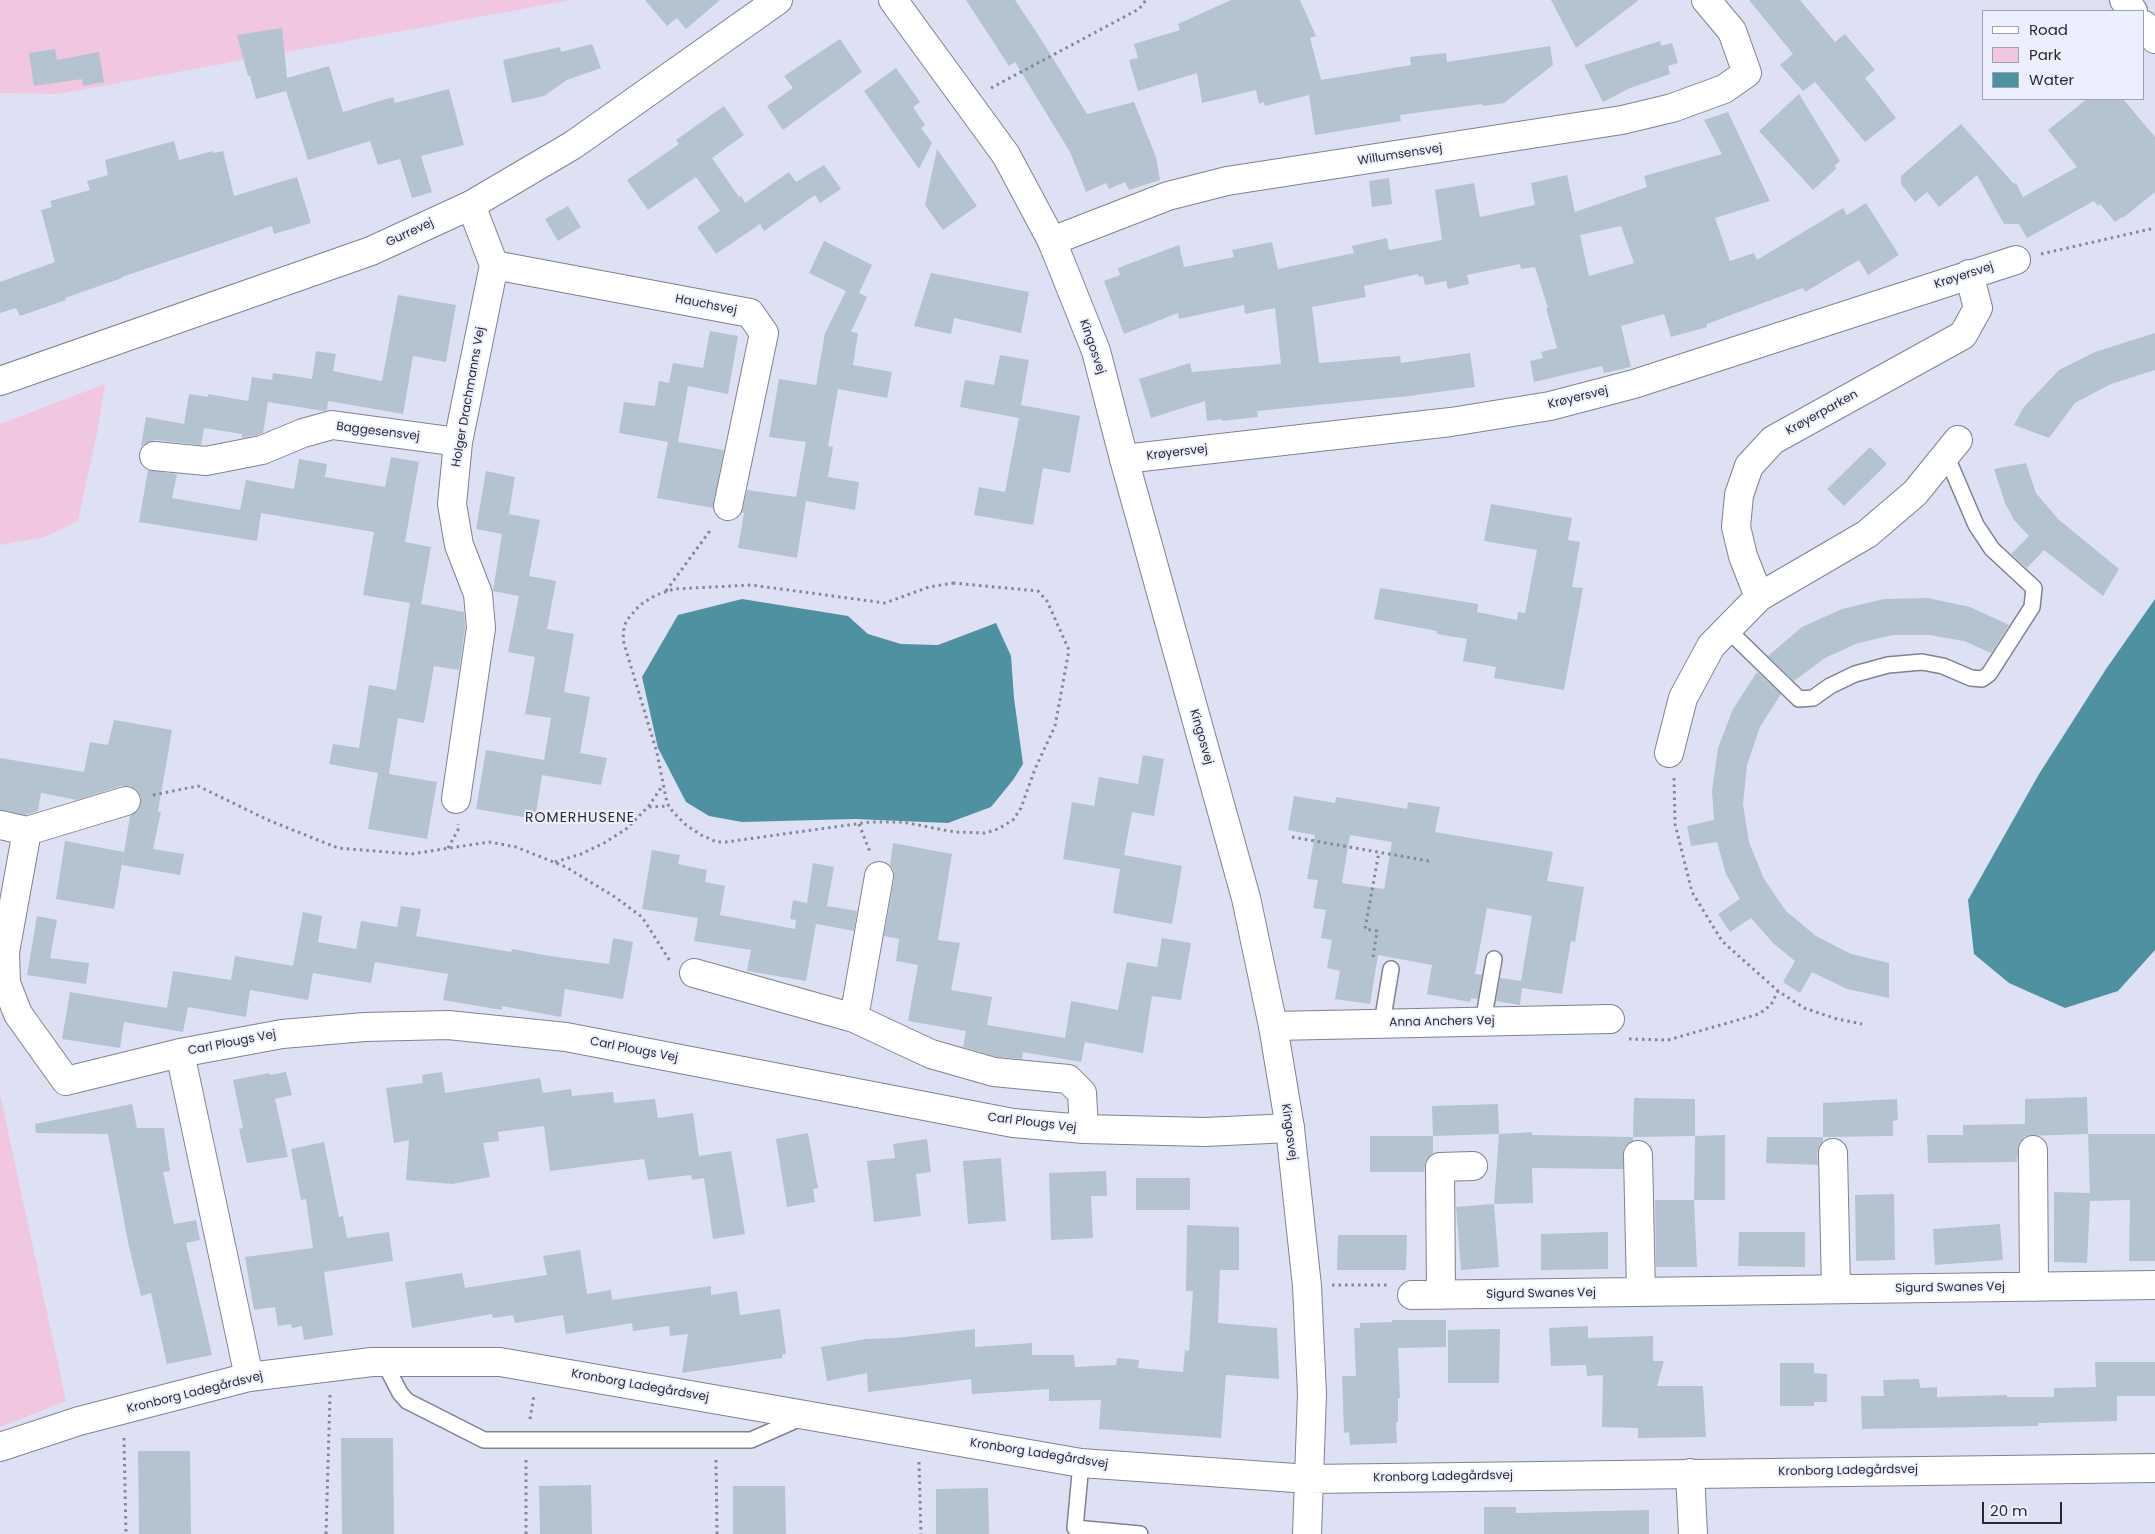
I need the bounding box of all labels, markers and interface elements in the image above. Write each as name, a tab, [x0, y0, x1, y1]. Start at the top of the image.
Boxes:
legend	[1982, 10, 2145, 100]
text: Road	[2029, 19, 2068, 40]
text: Park	[2029, 44, 2061, 65]
text: Water	[2029, 69, 2074, 90]
street label: Willumsensvej	[1357, 141, 1443, 169]
street label: Gurrevej	[384, 216, 436, 250]
street label: Krøyersvej	[1933, 260, 1995, 292]
street label: Hauchsvej	[674, 292, 738, 318]
street label: Kingosvej	[1076, 318, 1108, 376]
street label: Holger Drachmanns Vej	[450, 326, 488, 468]
street label: Krøyersvej	[1546, 384, 1610, 412]
street label: Krøyerparken	[1784, 387, 1860, 439]
street label: Baggesensvej	[335, 420, 421, 444]
street label: Krøyersvej	[1146, 442, 1208, 464]
street label: Kingosvej	[1186, 708, 1216, 766]
district label: ROMERHUSENE	[524, 810, 636, 826]
street label: Anna Anchers Vej	[1389, 1014, 1495, 1030]
street label: Carl Plougs Vej	[187, 1027, 277, 1059]
street label: Carl Plougs Vej	[589, 1034, 679, 1066]
street label: Kingosvej	[1278, 1103, 1300, 1161]
street label: Carl Plougs Vej	[987, 1110, 1077, 1136]
street label: Sigurd Swanes Vej	[1895, 1280, 2005, 1296]
street label: Sigurd Swanes Vej	[1486, 1286, 1596, 1302]
street label: Kronborg Ladegårdsvej	[570, 1367, 710, 1405]
street label: Kronborg Ladegårdsvej	[125, 1369, 265, 1417]
street label: Kronborg Ladegårdsvej	[969, 1436, 1109, 1472]
street label: Kronborg Ladegårdsvej	[1778, 1463, 1918, 1479]
street label: Kronborg Ladegårdsvej	[1373, 1469, 1513, 1485]
scale bar	[1985, 1492, 2065, 1524]
text: 20 m	[1990, 1500, 2028, 1521]

